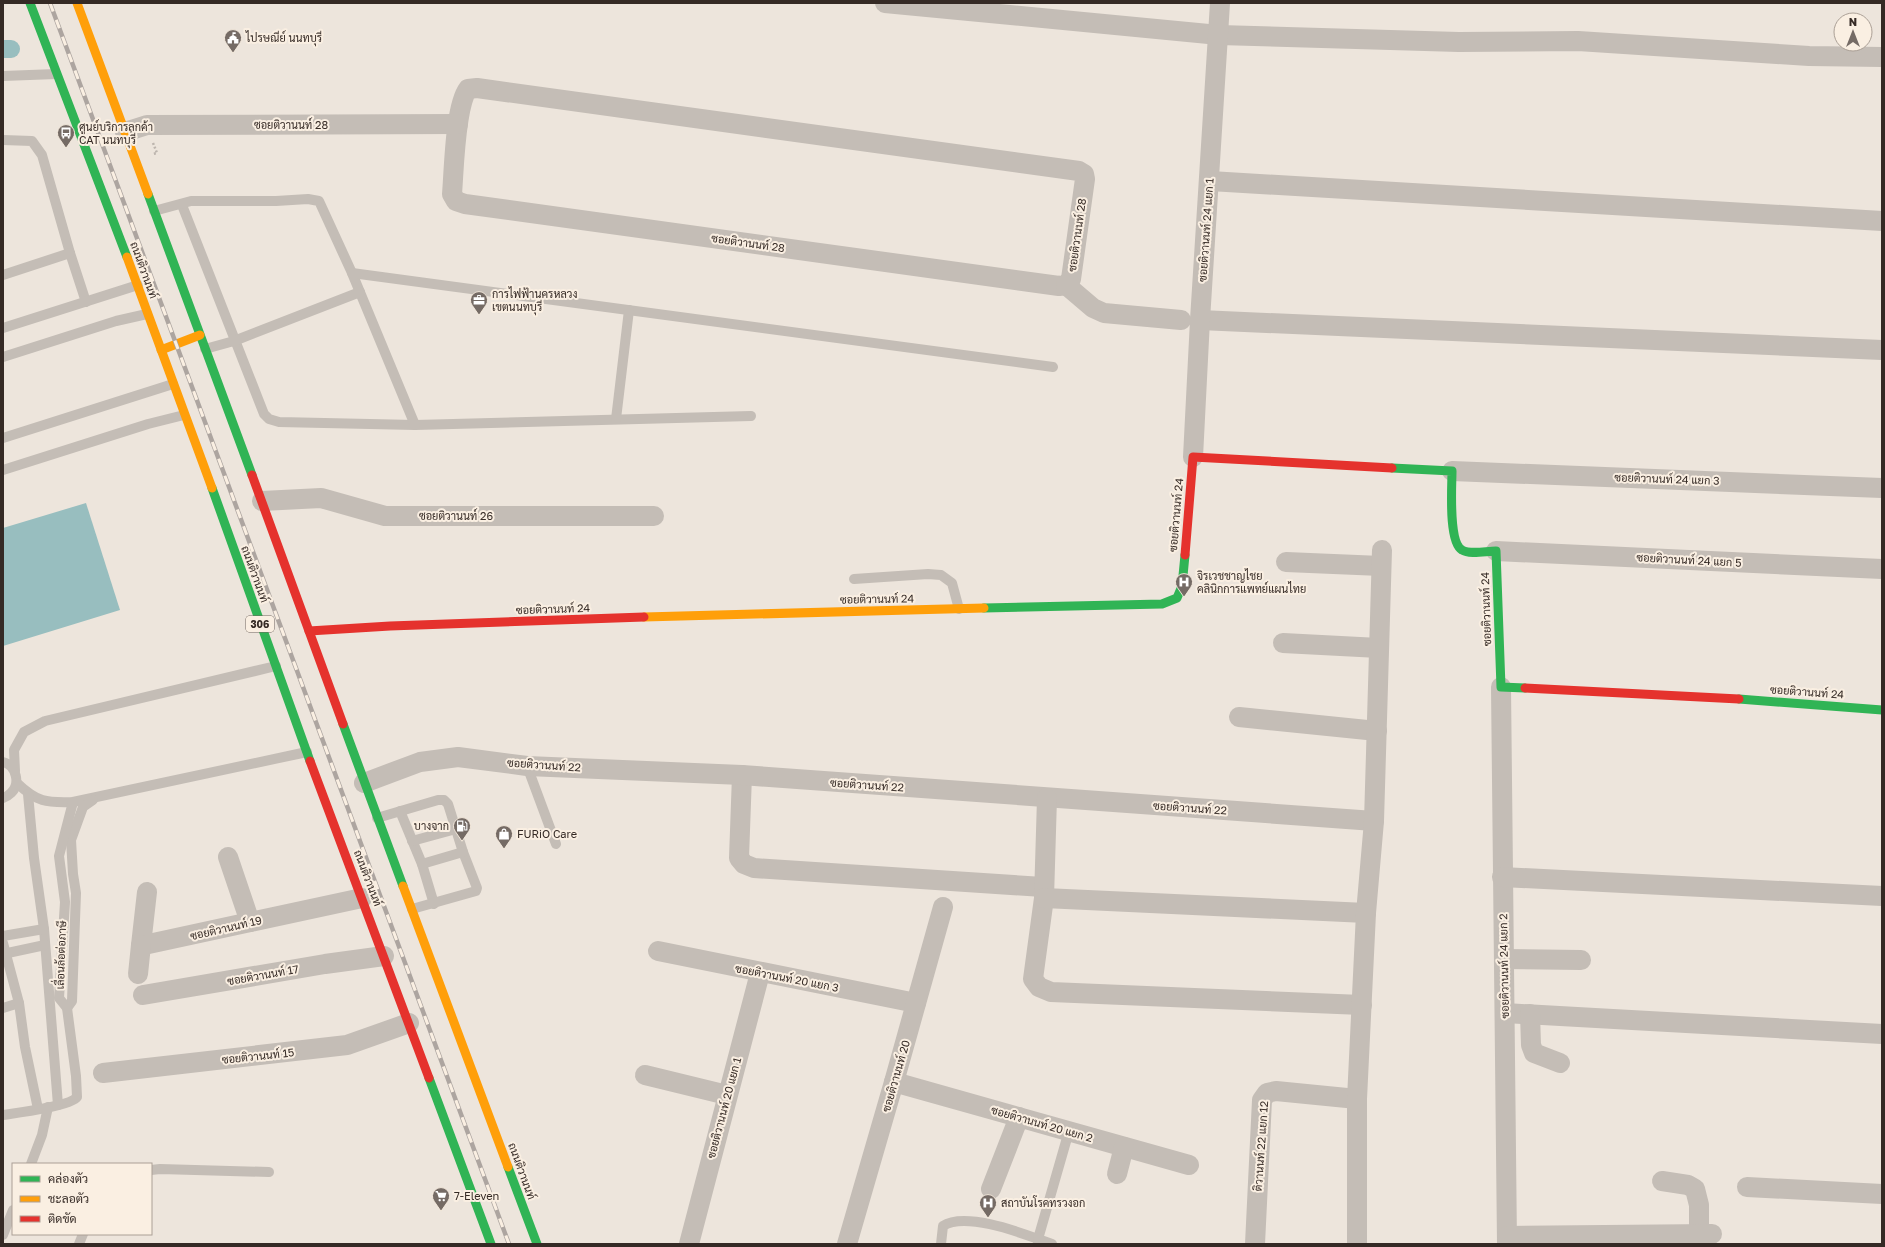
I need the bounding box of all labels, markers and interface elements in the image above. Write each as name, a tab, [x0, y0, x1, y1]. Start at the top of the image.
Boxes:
north arrow	[1833, 12, 1873, 52]
text: N	[1849, 15, 1857, 28]
public building icon: ไปรษณีย์ นนทบุรี	[223, 28, 243, 53]
place label: ไปรษณีย์ นนทบุรี	[245, 30, 322, 47]
street label: ซอยติวานนท์ 28	[254, 117, 328, 131]
place label: ศูนย์บริการลูกค้า CAT นนทบุรี	[79, 119, 153, 149]
bus stop icon: ศูนย์บริการลูกค้า CAT นนทบุรี	[56, 123, 76, 148]
street label: ซอยติวานนท์ 24 แยก 1	[1194, 178, 1216, 282]
street label: ซอยติวานนท์ 28	[1064, 197, 1088, 273]
street label: ซอยติวานนท์ 28	[710, 230, 786, 254]
street label: ถนนติวานนท์	[128, 239, 162, 300]
place label: การไฟฟ้านครหลวง เขตนนทบุรี	[492, 286, 577, 316]
office icon: การไฟฟ้านครหลวง เขตนนทบุรี	[469, 290, 489, 315]
street label: ซอยติวานนท์ 24 แยก 3	[1614, 469, 1720, 487]
street label: ซอยติวานนท์ 24	[1165, 477, 1185, 553]
street label: ซอยติวานนท์ 26	[419, 508, 493, 522]
street label: ถนนติวานนท์	[239, 543, 273, 604]
street label: ซอยติวานนท์ 24 แยก 5	[1636, 549, 1742, 569]
place label: จิรเวชชาญไชย คลินิกการแพทย์แผนไทย	[1197, 568, 1306, 595]
street label: ซอยติวานนท์ 24	[1477, 571, 1493, 646]
hospital icon: จิรเวชชาญไชย คลินิกการแพทย์แผนไทย	[1174, 572, 1194, 597]
street label: ซอยติวานนท์ 24	[840, 590, 915, 606]
street label: ซอยติวานนท์ 24	[516, 600, 591, 616]
road number: 306	[246, 616, 274, 632]
street label: ซอยติวานนท์ 24	[1770, 681, 1845, 701]
street label: ซอยติวานนท์ 22	[507, 754, 581, 774]
street label: ซอยติวานนท์ 22	[830, 774, 904, 794]
street label: ซอยติวานนท์ 22	[1153, 797, 1227, 817]
fuel station icon: บางจาก	[452, 816, 472, 841]
place label: บางจาก	[414, 819, 449, 832]
shop icon: FURiO Care	[494, 824, 514, 849]
place label: FURiO Care	[517, 827, 577, 840]
street label: ถนนติวานนท์	[352, 847, 386, 908]
street label: ซอยติวานนท์ 19	[189, 912, 263, 942]
street label: ซอยติวานนท์ 24 แยก 2	[1495, 913, 1511, 1019]
street label: เลื่อนล้อต่อภาษี	[49, 920, 68, 990]
street label: ซอยติวานนท์ 20 แยก 3	[734, 960, 840, 994]
street label: ซอยติวานนท์ 17	[226, 961, 300, 987]
street label: ซอยติวานนท์ 20	[878, 1038, 912, 1113]
street label: ซอยติวานนท์ 15	[221, 1044, 295, 1066]
street label: ซอยติวานนท์ 20 แยก 1	[703, 1056, 743, 1160]
street label: ติวานนท์ 22 แยก 12	[1250, 1100, 1270, 1192]
street label: ซอยติวานนท์ 20 แยก 2	[990, 1102, 1095, 1144]
street label: ถนนติวานนท์	[506, 1140, 540, 1201]
legend	[12, 1163, 152, 1235]
text: คล่องตัว	[48, 1171, 88, 1186]
supermarket icon: 7-Eleven	[431, 1186, 451, 1211]
place label: 7-Eleven	[454, 1189, 499, 1202]
text: ชะลอตัว	[48, 1191, 89, 1206]
hospital icon: สถาบันโรคทรวงอก	[978, 1193, 998, 1218]
place label: สถาบันโรคทรวงอก	[1001, 1195, 1085, 1209]
text: ติดขัด	[48, 1211, 77, 1226]

